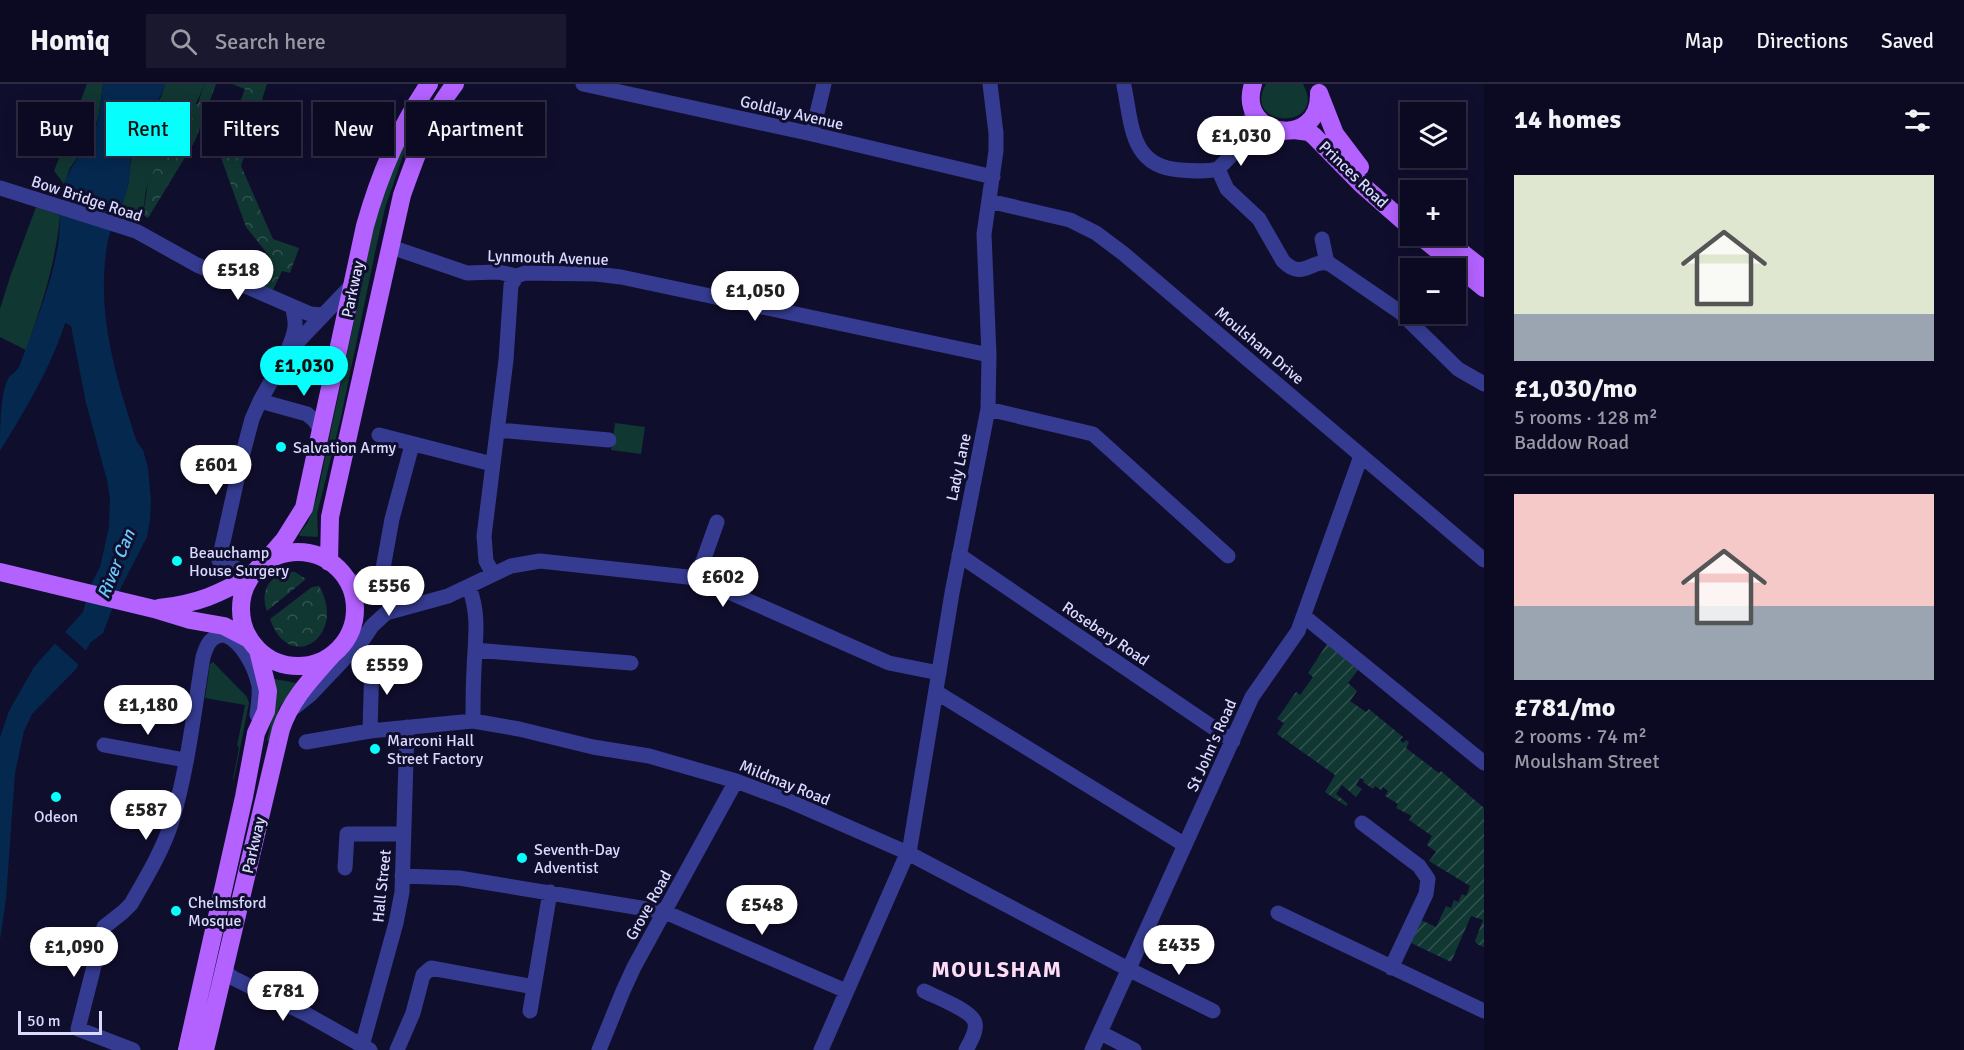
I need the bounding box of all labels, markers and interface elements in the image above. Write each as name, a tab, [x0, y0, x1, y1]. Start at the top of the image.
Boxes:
search box	[146, 14, 566, 68]
text: Homiq	[30, 24, 110, 58]
icon: search	[167, 25, 200, 58]
text: Search here	[215, 28, 326, 55]
text: Map	[1685, 28, 1723, 54]
text: Directions	[1756, 28, 1848, 54]
text: Saved	[1881, 28, 1934, 54]
street label: Goldlay Avenue	[738, 91, 845, 135]
chip: Buy	[18, 102, 94, 156]
chip: Rent	[106, 102, 190, 156]
chip: Filters	[202, 102, 301, 156]
chip: New	[313, 102, 394, 156]
chip: Apartment	[406, 102, 545, 156]
map controls	[1400, 102, 1466, 324]
button: layers	[1400, 102, 1466, 168]
text: 14 homes	[1514, 104, 1621, 136]
icon: filters	[1901, 104, 1934, 137]
pin: £1,030	[1192, 116, 1290, 167]
text: £1,030	[1211, 123, 1271, 148]
street label: Princes Road	[1315, 137, 1392, 213]
street label: Bow Bridge Road	[29, 172, 145, 226]
button: +	[1400, 180, 1466, 246]
icon: home	[1670, 214, 1778, 322]
street label: Lynmouth Avenue	[487, 246, 609, 270]
pin: £518	[202, 250, 274, 301]
text: £518	[216, 257, 260, 282]
street label: Parkway	[337, 258, 369, 319]
button: −	[1400, 258, 1466, 324]
pin: £1,050	[706, 271, 804, 322]
text: £1,050	[725, 278, 785, 303]
street label: Moulsham Drive	[1211, 303, 1308, 389]
pin: £1,030	[255, 346, 353, 397]
text: £1,030	[274, 353, 334, 378]
text: £1,030/mo	[1514, 373, 1637, 405]
text: 5 rooms · 128 m²	[1514, 405, 1658, 430]
text: Baddow Road	[1514, 430, 1629, 455]
street label: Lady Lane	[942, 431, 976, 503]
place label: Salvation Army	[293, 438, 397, 458]
marker: Salvation Army	[274, 440, 288, 454]
pin: £601	[180, 445, 252, 496]
text: £601	[194, 452, 238, 477]
water label: River Can	[92, 525, 140, 602]
icon: home	[1670, 533, 1778, 641]
place label: Beauchamp House Surgery	[189, 543, 290, 581]
marker: Beauchamp House Surgery	[170, 554, 184, 568]
pin: £602	[687, 557, 759, 608]
text: £602	[701, 564, 745, 589]
pin: £556	[353, 566, 425, 617]
text: £556	[367, 573, 411, 598]
street label: Rosebery Road	[1058, 597, 1153, 670]
pin: £559	[351, 645, 423, 696]
text: £559	[365, 652, 409, 677]
pin: £1,180	[99, 685, 197, 736]
text: £1,180	[118, 692, 178, 717]
text: £781/mo	[1514, 692, 1615, 724]
street label: St John's Road	[1183, 696, 1241, 795]
text: 2 rooms · 74 m²	[1514, 724, 1647, 749]
place label: Marconi Hall Street Factory	[387, 731, 484, 769]
marker: Marconi Hall Street Factory	[368, 742, 382, 756]
text: Moulsham Street	[1514, 749, 1660, 774]
street label: Mildmay Road	[736, 756, 833, 810]
marker: Odeon	[49, 790, 63, 804]
pin: £587	[110, 790, 182, 841]
text: £587	[124, 797, 168, 822]
place label: Odeon	[34, 807, 78, 827]
street label: Parkway	[238, 814, 270, 876]
place label: Seventh-Day Adventist	[534, 840, 621, 878]
street label: Hall Street	[368, 848, 396, 924]
marker: Seventh-Day Adventist	[515, 851, 529, 865]
street label: Grove Road	[621, 867, 676, 944]
pin: £548	[726, 885, 798, 936]
text: £548	[740, 892, 784, 917]
place label: Chelmsford Mosque	[188, 893, 267, 931]
marker: Chelmsford Mosque	[169, 904, 183, 918]
pin: £435	[1143, 925, 1215, 976]
pin: £1,090	[25, 927, 123, 978]
text: £435	[1157, 932, 1201, 957]
text: £1,090	[44, 934, 104, 959]
district label: MOULSHAM	[931, 956, 1063, 983]
pin: £781	[247, 971, 319, 1022]
text: £781	[261, 978, 305, 1003]
scale bar	[18, 1008, 102, 1036]
text: 50 m	[27, 1011, 61, 1031]

